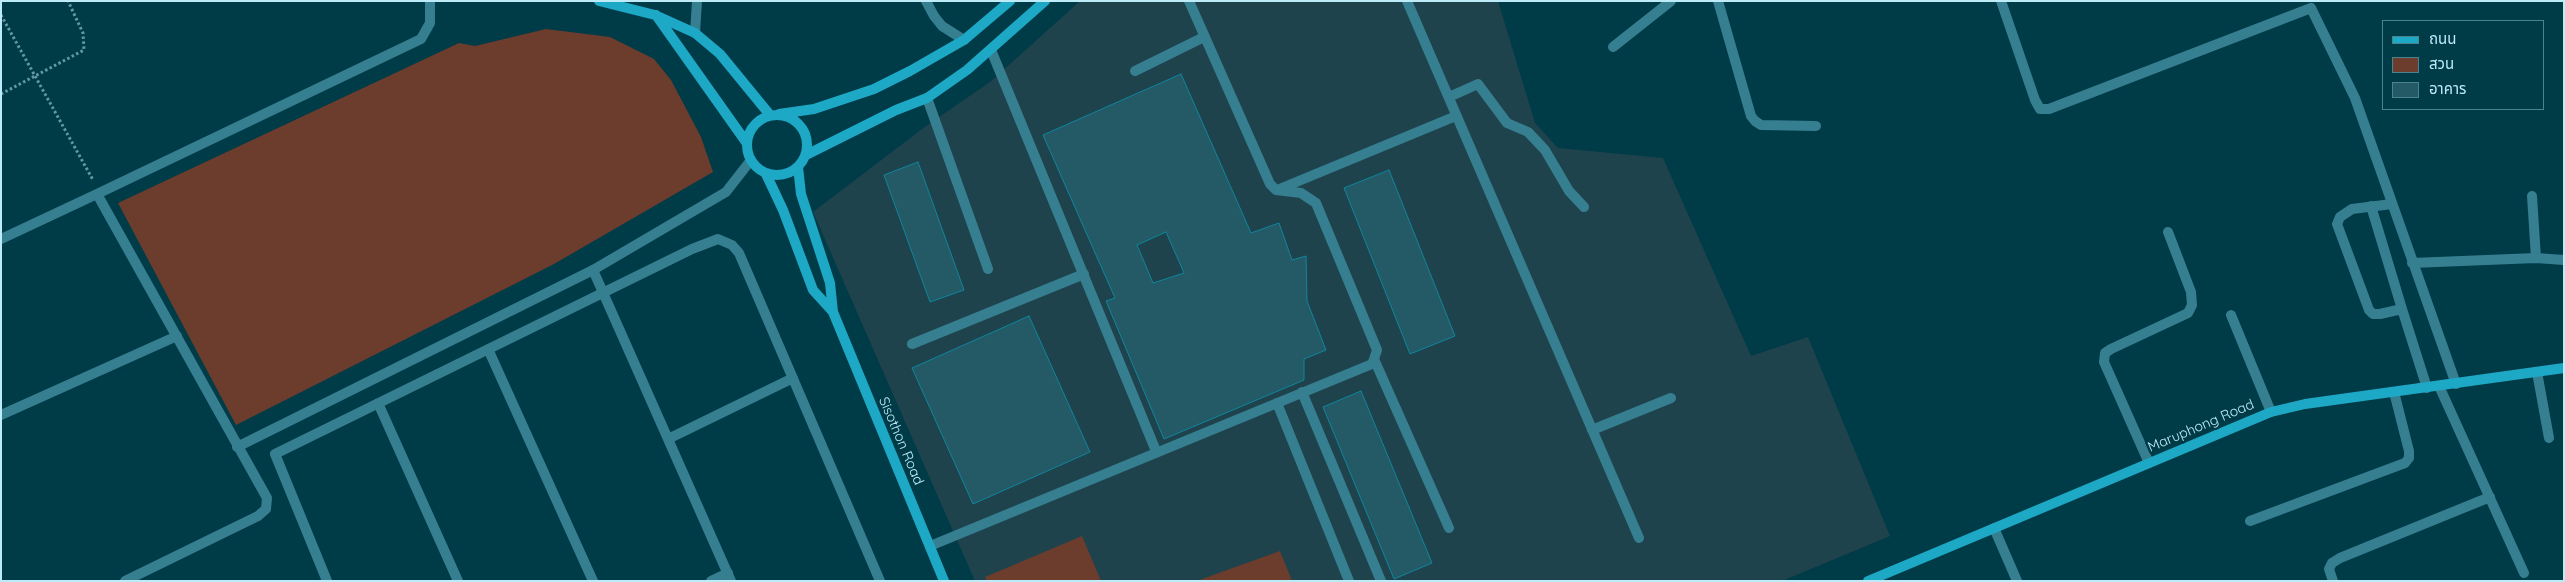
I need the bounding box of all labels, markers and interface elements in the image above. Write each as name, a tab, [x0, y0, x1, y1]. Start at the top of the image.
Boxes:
legend	[2382, 20, 2545, 110]
text: ถนน	[2429, 29, 2456, 48]
text: สวน	[2429, 54, 2454, 73]
text: อาคาร	[2429, 79, 2466, 98]
street label: Sisothon Road	[875, 395, 927, 487]
street label: Maruphong Road	[2145, 396, 2257, 456]

